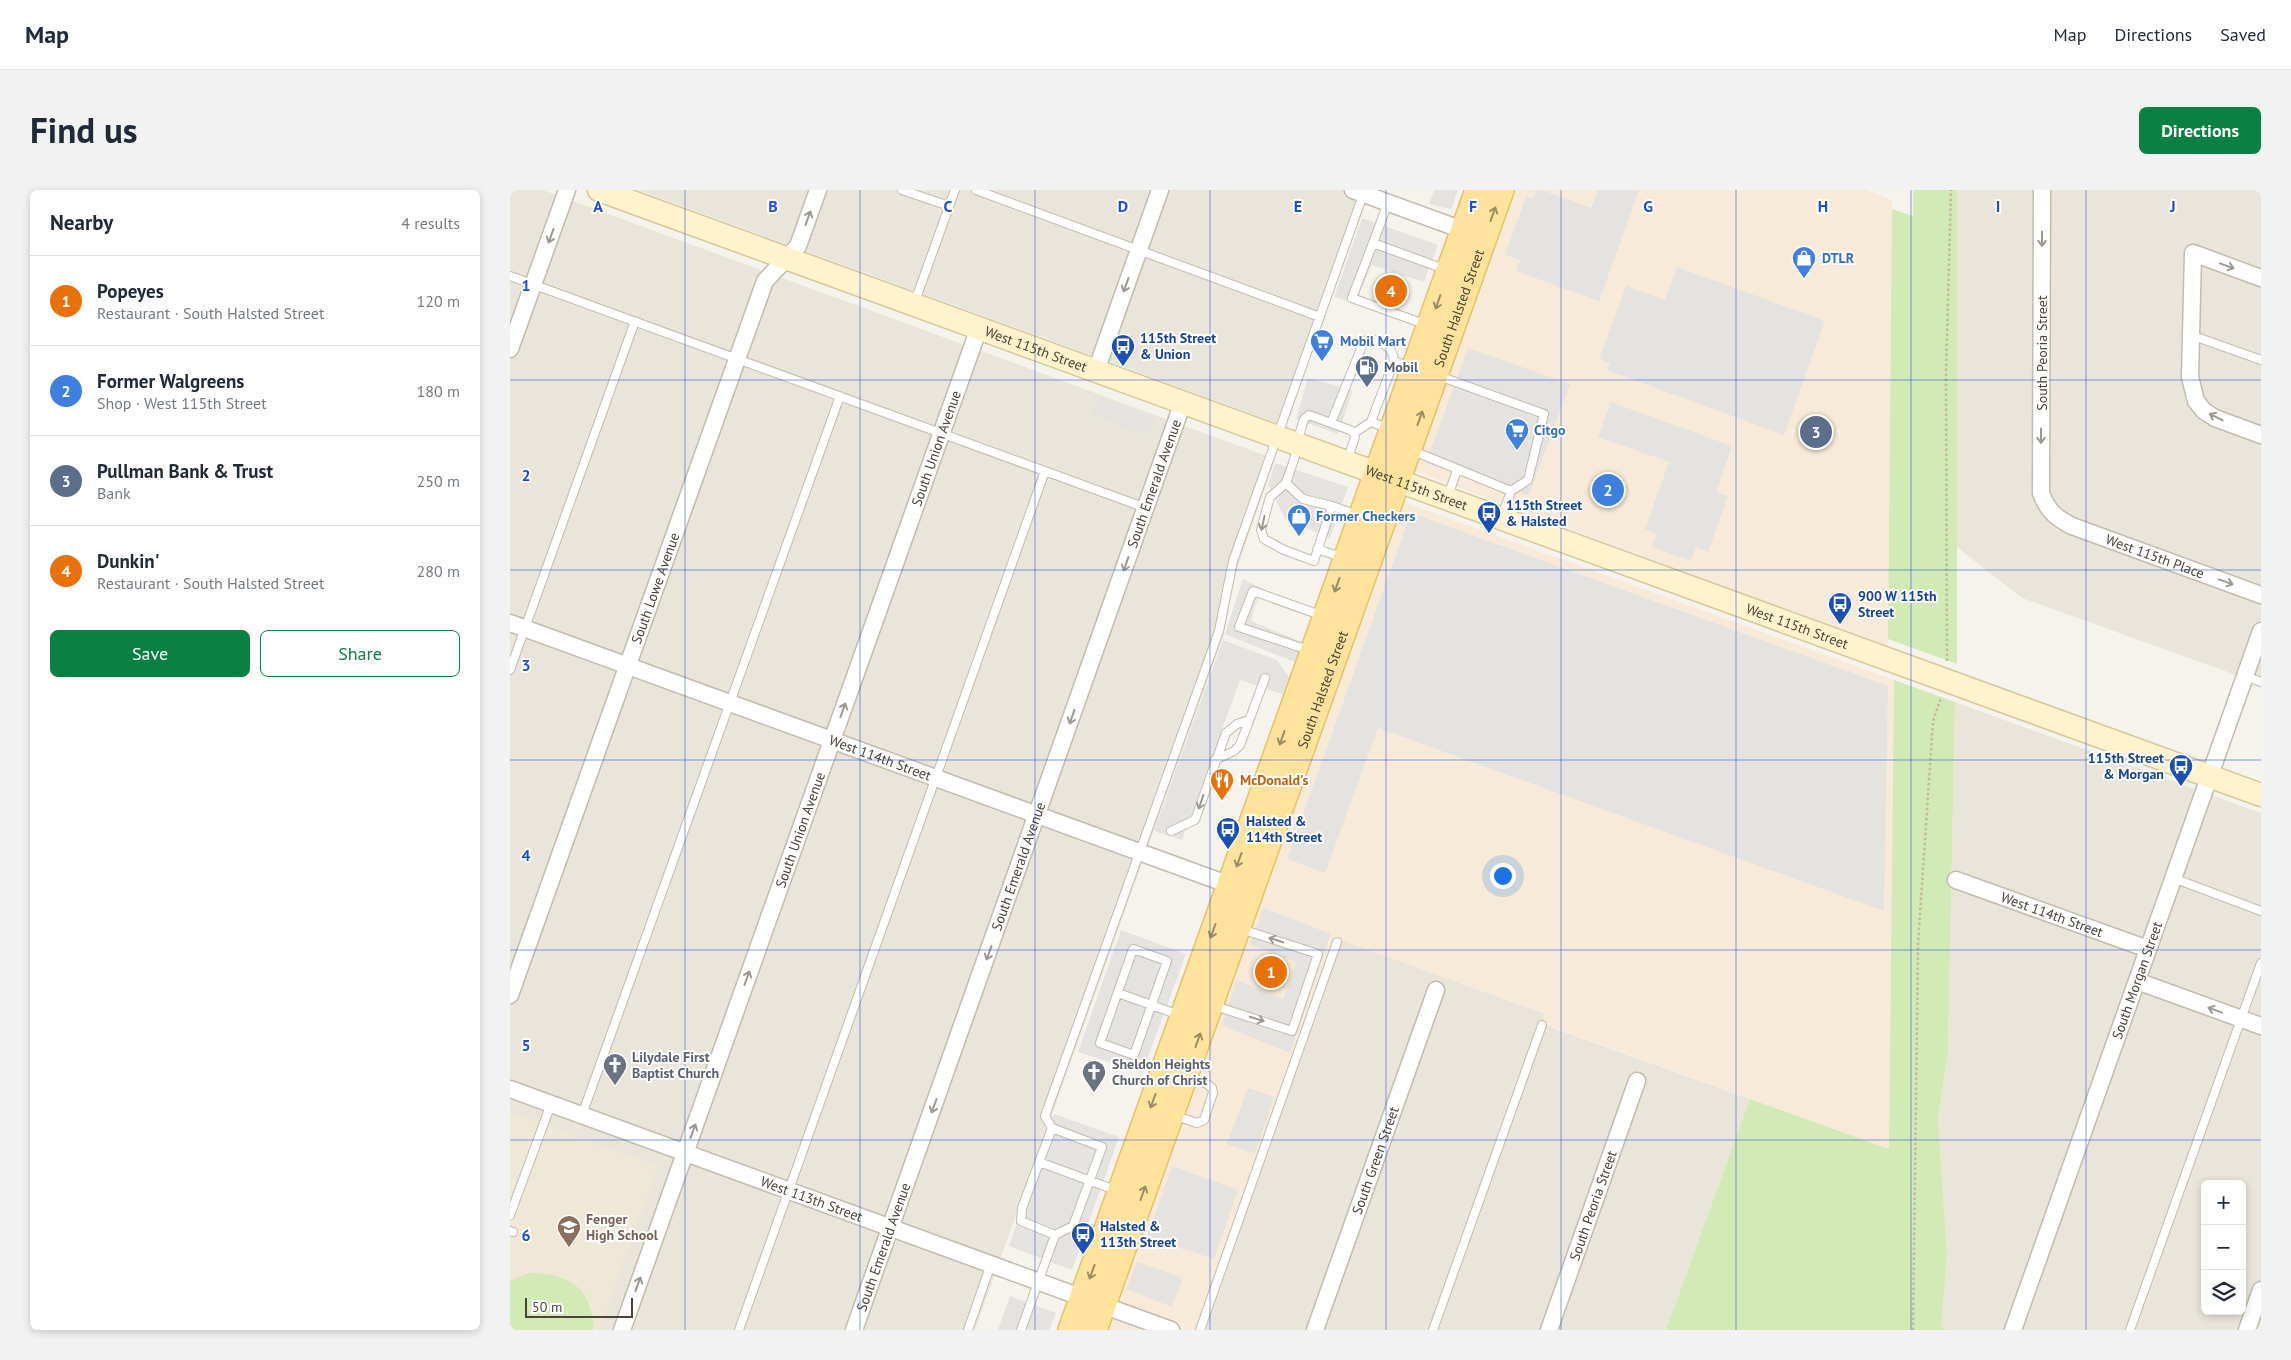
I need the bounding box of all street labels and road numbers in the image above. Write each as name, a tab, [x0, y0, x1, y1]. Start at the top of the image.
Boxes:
street label: South Halsted Street	[1430, 247, 1488, 370]
street label: South Peoria Street	[2033, 295, 2051, 411]
street label: West 115th Street	[982, 322, 1090, 376]
street label: South Union Avenue	[907, 388, 965, 509]
street label: South Emerald Avenue	[1123, 417, 1185, 550]
street label: West 115th Street	[1363, 461, 1470, 515]
street label: South Lowe Avenue	[627, 530, 683, 646]
street label: West 115th Place	[2103, 530, 2207, 583]
street label: West 115th Street	[1744, 599, 1851, 653]
street label: South Halsted Street	[1293, 628, 1352, 751]
street label: West 114th Street	[827, 731, 934, 785]
street label: South Union Avenue	[771, 770, 829, 890]
street label: South Emerald Avenue	[987, 800, 1049, 933]
street label: West 114th Street	[1998, 888, 2106, 941]
street label: South Morgan Street	[2108, 919, 2166, 1042]
street label: South Green Street	[1348, 1104, 1403, 1217]
street label: South Peoria Street	[1565, 1148, 1621, 1263]
street label: West 113th Street	[758, 1172, 865, 1226]
street label: South Emerald Avenue	[852, 1180, 914, 1314]

